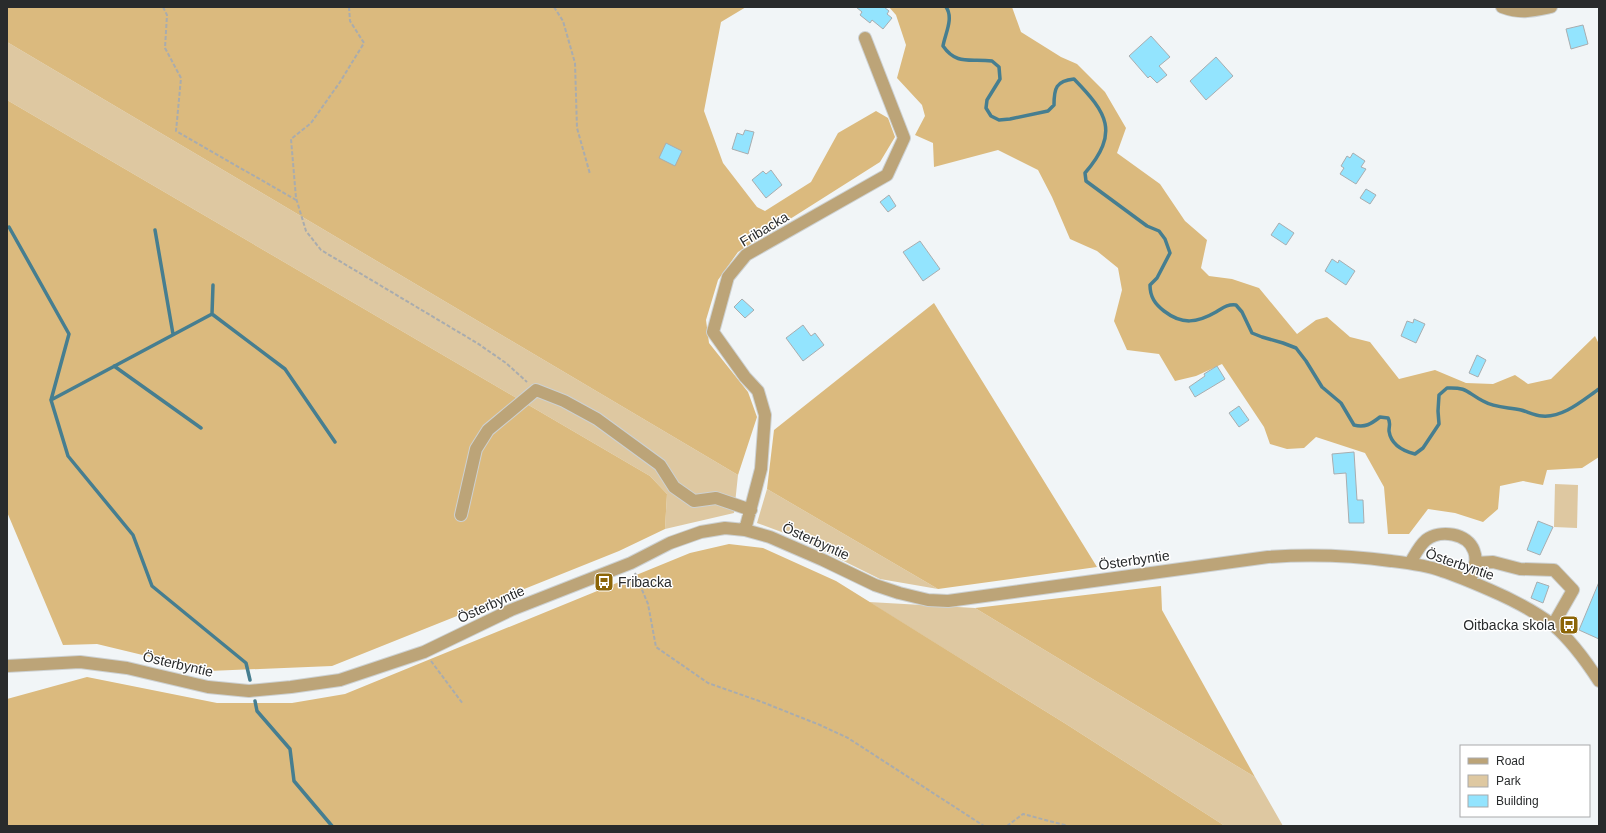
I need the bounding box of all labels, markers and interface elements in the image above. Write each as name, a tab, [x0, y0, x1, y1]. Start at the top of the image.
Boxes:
street label: Fribacka	[737, 208, 791, 250]
street label: Österbyntie	[780, 518, 853, 563]
street label: Österbyntie	[1424, 544, 1497, 583]
street label: Österbyntie	[1097, 546, 1171, 573]
bus stop icon: Fribacka	[593, 571, 615, 593]
place label: Fribacka	[618, 574, 672, 590]
street label: Österbyntie	[455, 581, 527, 626]
bus stop icon: Oitbacka skola	[1558, 614, 1580, 636]
place label: Oitbacka skola	[1463, 617, 1555, 633]
street label: Österbyntie	[141, 647, 215, 680]
legend	[1460, 745, 1590, 817]
text: Road	[1496, 754, 1525, 768]
text: Park	[1496, 774, 1522, 788]
text: Building	[1496, 794, 1539, 808]

